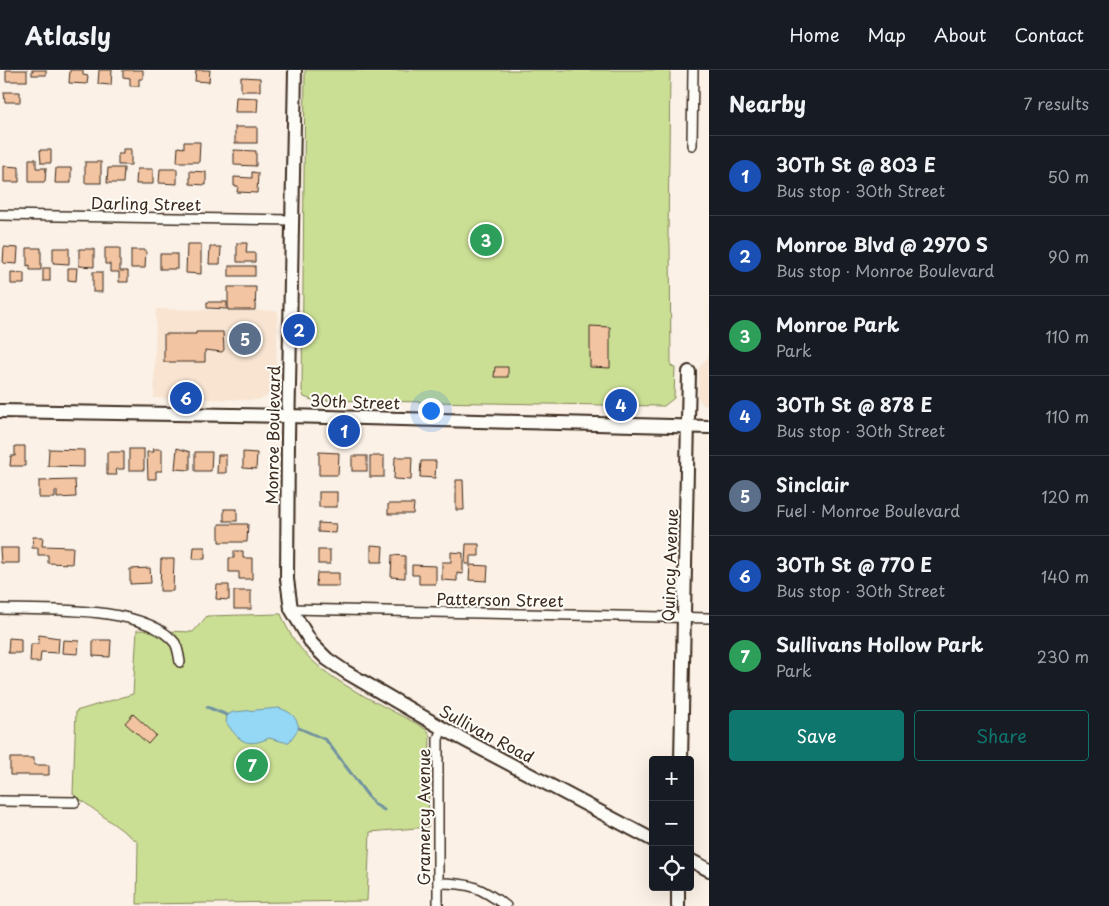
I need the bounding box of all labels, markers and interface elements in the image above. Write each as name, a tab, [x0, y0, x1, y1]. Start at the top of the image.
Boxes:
text: Atlasly	[25, 17, 111, 53]
text: Home	[789, 21, 839, 48]
text: Map	[867, 21, 906, 48]
text: About	[934, 21, 986, 48]
text: Contact	[1014, 21, 1084, 48]
text: Nearby	[729, 87, 806, 119]
text: 7 results	[1024, 91, 1089, 115]
text: 30Th St @ 803 E	[776, 150, 936, 178]
text: 1	[741, 164, 749, 188]
text: 50 m	[1048, 164, 1089, 188]
text: Bus stop · 30th Street	[776, 178, 945, 202]
street label: Darling Street	[91, 190, 202, 216]
pin: 3	[470, 221, 502, 259]
text: Monroe Blvd @ 2970 S	[776, 230, 988, 258]
text: 2	[739, 244, 751, 268]
text: 90 m	[1048, 244, 1089, 268]
text: Bus stop · Monroe Boulevard	[776, 258, 994, 282]
text: Monroe Park	[776, 310, 900, 338]
pin: 2	[283, 311, 315, 349]
pin: 5	[229, 320, 261, 358]
text: 3	[740, 324, 750, 348]
text: 110 m	[1046, 324, 1089, 348]
text: Park	[776, 338, 812, 362]
street label: Monroe Boulevard	[259, 365, 285, 505]
pin: 6	[170, 379, 202, 417]
pin: 4	[605, 386, 637, 424]
street label: 30th Street	[310, 387, 401, 415]
text: 30Th St @ 878 E	[776, 390, 932, 418]
your location	[418, 398, 444, 424]
text: 4	[740, 404, 750, 428]
text: 110 m	[1046, 404, 1089, 428]
pin: 1	[328, 412, 360, 450]
text: Bus stop · 30th Street	[776, 418, 945, 442]
text: Sinclair	[776, 470, 849, 498]
text: 5	[740, 484, 750, 508]
text: 120 m	[1042, 484, 1089, 508]
text: Fuel · Monroe Boulevard	[776, 498, 960, 522]
street label: Quincy Avenue	[655, 508, 683, 622]
text: 30Th St @ 770 E	[776, 550, 932, 578]
text: 6	[739, 564, 751, 588]
text: 140 m	[1041, 564, 1089, 588]
text: Bus stop · 30th Street	[776, 578, 945, 602]
street label: Patterson Street	[436, 586, 564, 612]
text: Sullivans Hollow Park	[776, 630, 983, 658]
text: 7	[740, 644, 750, 668]
text: 230 m	[1037, 644, 1089, 668]
text: Park	[776, 658, 812, 682]
street label: Sullivan Road	[435, 698, 539, 768]
button: Save	[729, 710, 904, 761]
button: Share	[914, 710, 1089, 761]
pin: 7	[236, 746, 268, 784]
street label: Gramercy Avenue	[411, 748, 435, 886]
map controls	[649, 756, 694, 891]
button: +	[649, 756, 694, 801]
button: −	[649, 801, 694, 846]
button: locate	[649, 846, 694, 891]

